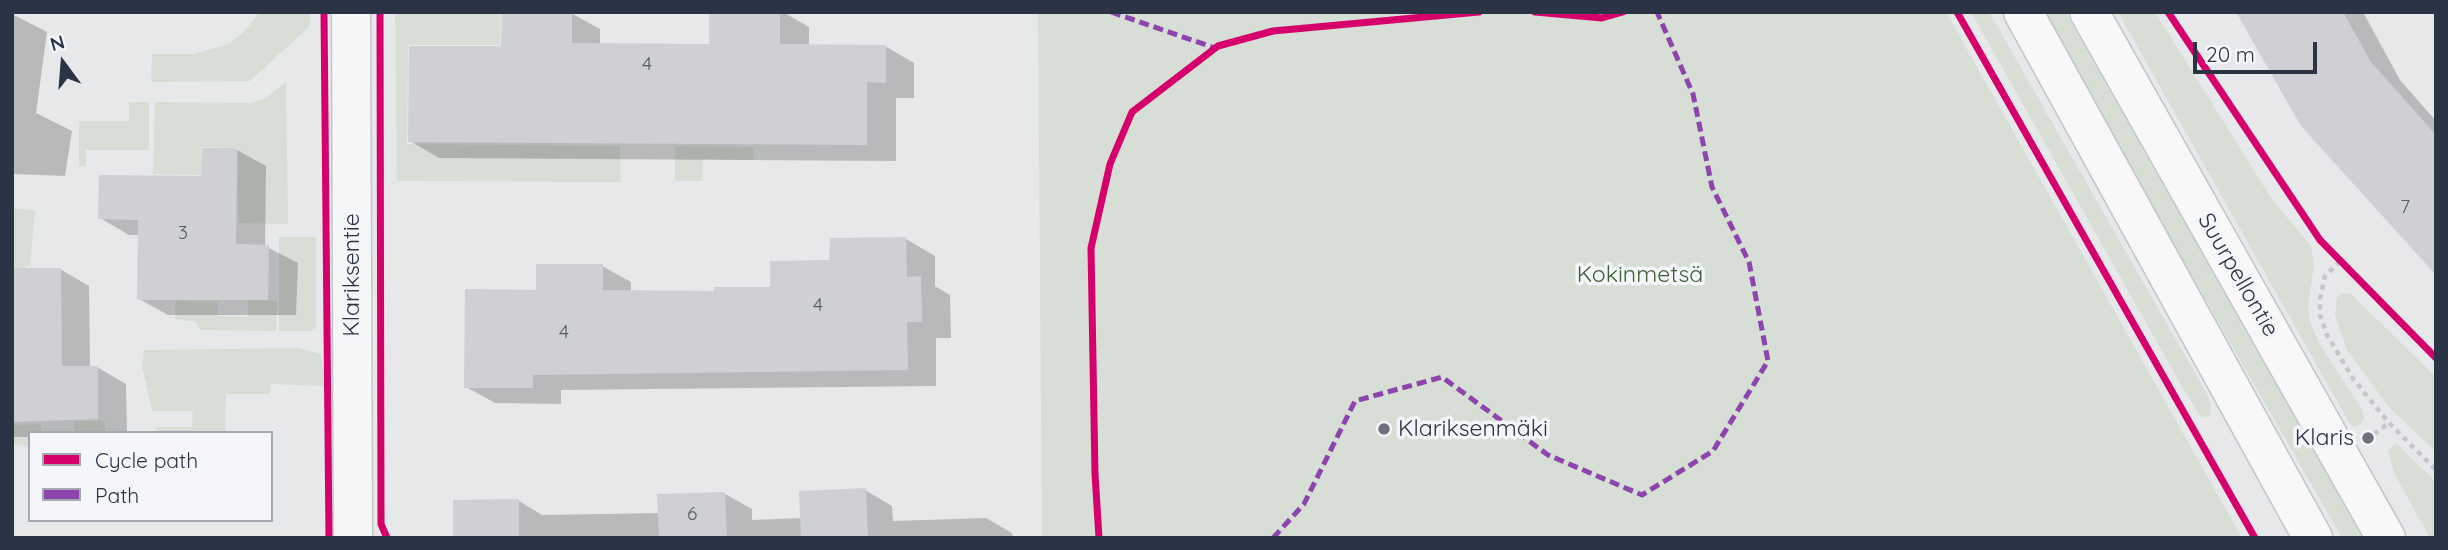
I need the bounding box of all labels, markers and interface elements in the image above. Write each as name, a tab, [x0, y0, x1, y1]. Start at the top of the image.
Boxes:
north arrow	[28, 28, 98, 98]
scale bar	[2196, 28, 2320, 72]
text: N	[47, 29, 67, 56]
text: 20 m	[2206, 41, 2255, 67]
house number: 4	[642, 53, 652, 75]
house number: 7	[2400, 196, 2410, 218]
street label: Suurpellontie	[2192, 208, 2284, 342]
street label: Klariksentie	[338, 213, 366, 337]
house number: 3	[178, 222, 188, 244]
park label: Kokinmetsä	[1577, 261, 1703, 289]
house number: 4	[813, 294, 823, 316]
house number: 4	[559, 321, 569, 343]
place label: Klariksenmäki	[1398, 415, 1548, 443]
marker: Klariksenmäki	[1376, 421, 1392, 437]
place label: Klaris	[2295, 424, 2354, 452]
marker: Klaris	[2360, 430, 2376, 446]
legend	[28, 431, 273, 522]
text: Cycle path	[95, 447, 198, 473]
text: Path	[95, 482, 139, 508]
house number: 6	[687, 503, 697, 525]

